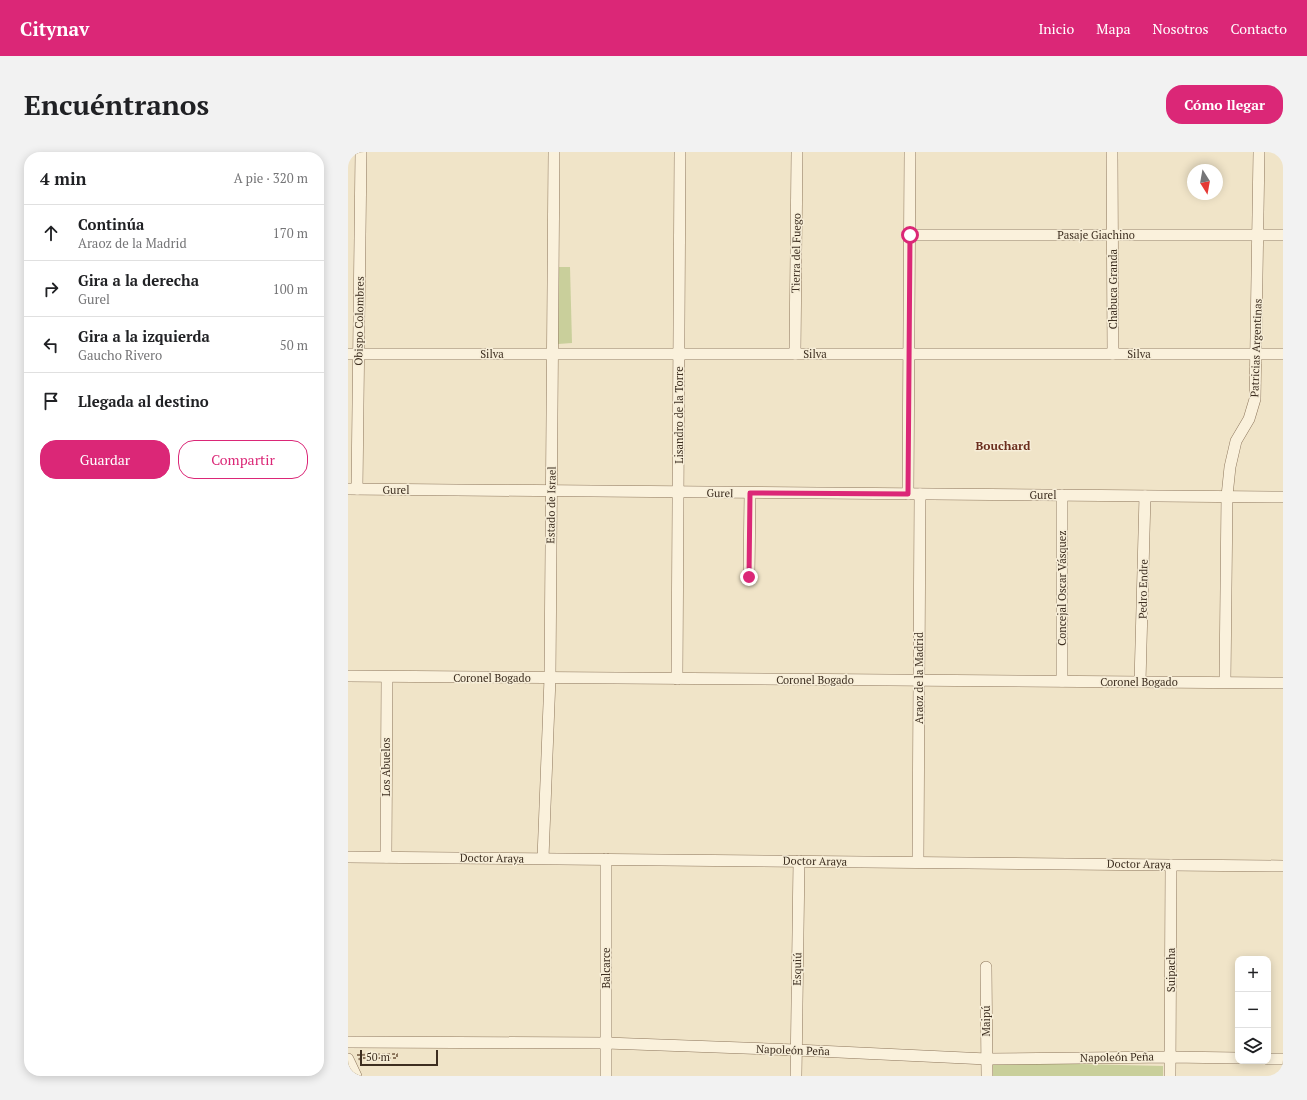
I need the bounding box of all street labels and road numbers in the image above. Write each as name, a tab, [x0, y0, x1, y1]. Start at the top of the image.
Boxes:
street label: Tierra del Fuego	[788, 213, 804, 293]
street label: Pasaje Giachino	[1057, 228, 1135, 242]
street label: Chabuca Granda	[1106, 248, 1120, 329]
street label: Obispo Colombres	[351, 276, 367, 366]
street label: Patricias Argentinas	[1247, 298, 1265, 398]
street label: Silva	[480, 347, 504, 361]
street label: Silva	[803, 347, 827, 361]
street label: Silva	[1127, 347, 1151, 361]
street label: Lisandro de la Torre	[672, 366, 686, 464]
street label: Estado de Israel	[543, 466, 559, 544]
street label: Gurel	[383, 483, 409, 497]
street label: Gurel	[706, 486, 734, 500]
street label: Gurel	[1030, 488, 1056, 502]
street label: Concejal Oscar Vásquez	[1055, 530, 1069, 646]
street label: Pedro Endre	[1135, 559, 1151, 619]
street label: Araoz de la Madrid	[912, 632, 926, 724]
street label: Coronel Bogado	[453, 671, 531, 685]
street label: Coronel Bogado	[776, 673, 854, 687]
street label: Coronel Bogado	[1100, 675, 1178, 689]
street label: Los Abuelos	[379, 737, 393, 796]
street label: Doctor Araya	[460, 850, 525, 866]
street label: Doctor Araya	[783, 853, 848, 869]
street label: Doctor Araya	[1107, 856, 1172, 872]
street label: Balcarce	[599, 947, 613, 989]
street label: Suipacha	[1164, 947, 1178, 992]
street label: Esquiú	[790, 952, 804, 986]
street label: Maipú	[979, 1005, 993, 1036]
street label: Napoleón Peña	[756, 1042, 831, 1058]
street label: Napoleón Peña	[1080, 1049, 1155, 1065]

